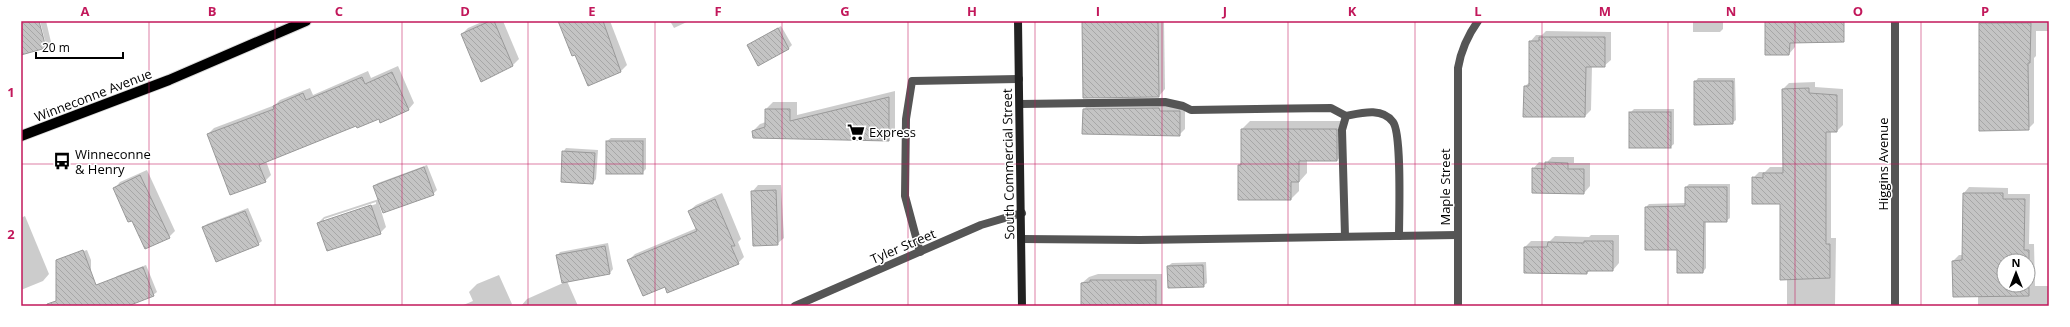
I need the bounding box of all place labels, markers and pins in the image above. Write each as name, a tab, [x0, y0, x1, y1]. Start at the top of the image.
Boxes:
supermarket icon: Express	[846, 122, 866, 142]
place label: Express	[869, 123, 916, 141]
place label: Winneconne & Henry	[75, 145, 151, 178]
bus stop icon: Winneconne & Henry	[52, 151, 72, 171]

